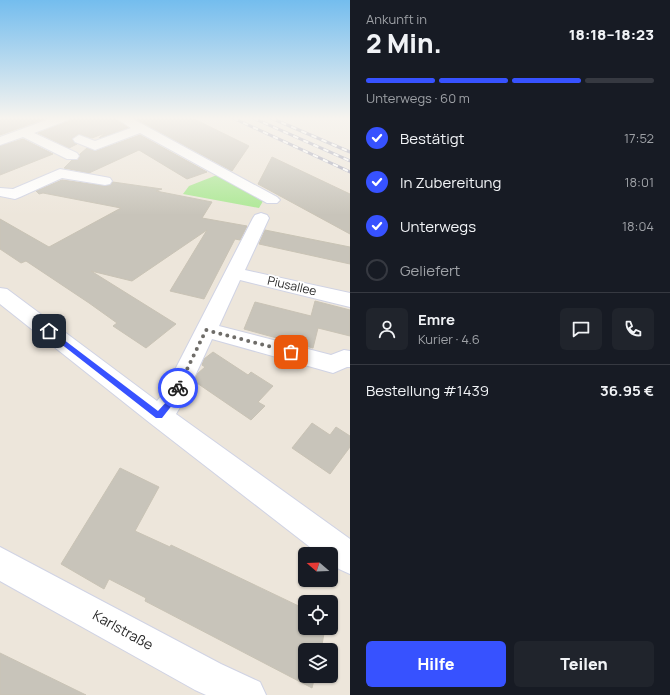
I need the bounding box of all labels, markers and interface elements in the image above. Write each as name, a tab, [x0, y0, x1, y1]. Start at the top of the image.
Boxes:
text: Ankunft in	[366, 10, 427, 28]
text: 18:18–18:23	[569, 24, 654, 45]
text: 2 Min.	[366, 25, 442, 61]
text: Unterwegs · 60 m	[366, 89, 470, 107]
icon: check	[366, 127, 388, 149]
text: Bestätigt	[400, 128, 465, 149]
text: 17:52	[624, 129, 654, 147]
icon: check	[366, 171, 388, 193]
text: In Zubereitung	[400, 172, 501, 193]
text: 18:01	[624, 173, 654, 191]
icon: check	[366, 215, 388, 237]
text: Unterwegs	[400, 216, 476, 237]
text: 18:04	[622, 217, 654, 235]
text: Geliefert	[400, 260, 460, 281]
street label: Piusallee	[266, 272, 318, 299]
button: person	[366, 308, 408, 350]
button: chat	[560, 308, 602, 350]
button: phone	[612, 308, 654, 350]
text: Emre	[418, 309, 455, 330]
pin	[32, 314, 66, 348]
icon: home	[38, 320, 60, 342]
text: Kurier · 4.6	[418, 330, 480, 348]
pin	[274, 335, 308, 369]
icon: bag	[280, 341, 302, 363]
courier	[158, 368, 198, 408]
icon: bike	[167, 377, 189, 399]
text: Bestellung #1439	[366, 380, 489, 401]
text: 36.95 €	[600, 380, 654, 401]
north arrow	[298, 547, 338, 587]
map controls	[298, 547, 338, 683]
button: locate	[298, 595, 338, 635]
street label: Karlstraße	[90, 605, 157, 654]
button: Hilfe	[366, 641, 506, 687]
button: Teilen	[514, 641, 654, 687]
button: layers	[298, 643, 338, 683]

